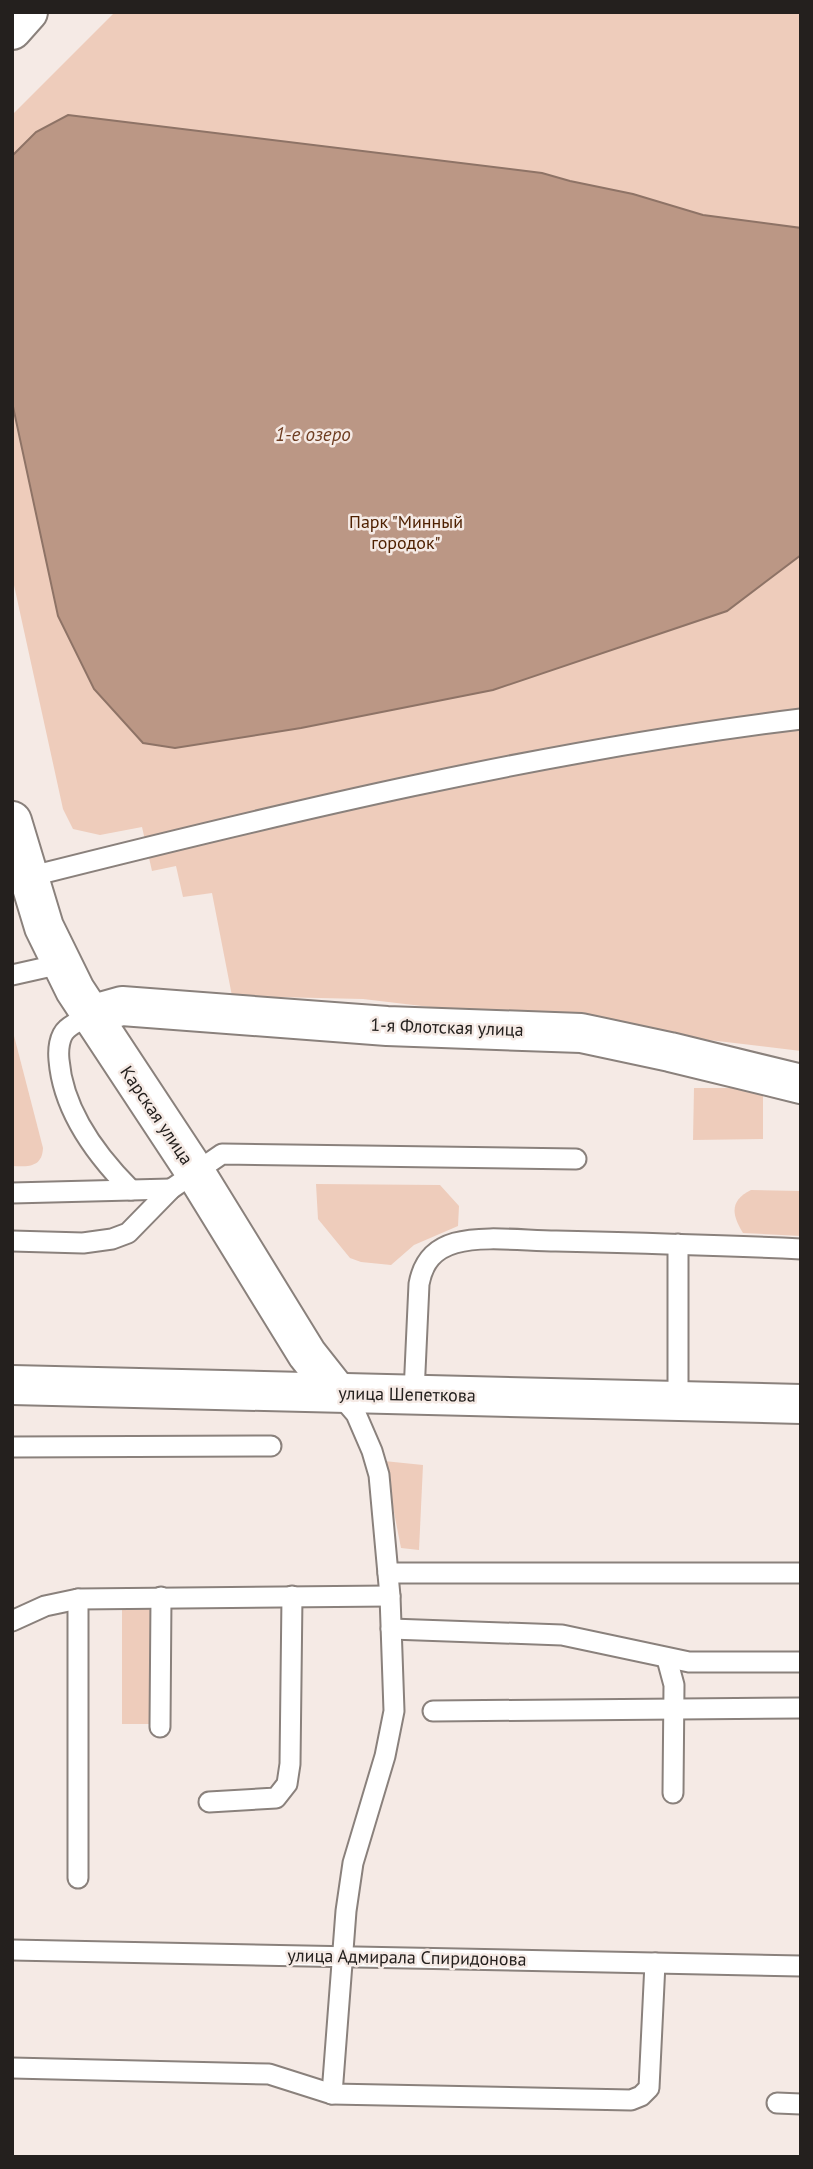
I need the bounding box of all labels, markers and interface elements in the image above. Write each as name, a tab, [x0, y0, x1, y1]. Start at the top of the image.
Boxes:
water label: 1-е озеро	[275, 422, 351, 446]
park label: Парк "Минный городок"	[349, 510, 463, 554]
street label: 1-я Флотская улица	[370, 1013, 524, 1041]
street label: Карская улица	[115, 1061, 199, 1169]
street label: улица Шепеткова	[338, 1381, 476, 1407]
street label: улица Адмирала Спиридонова	[287, 1943, 527, 1971]

